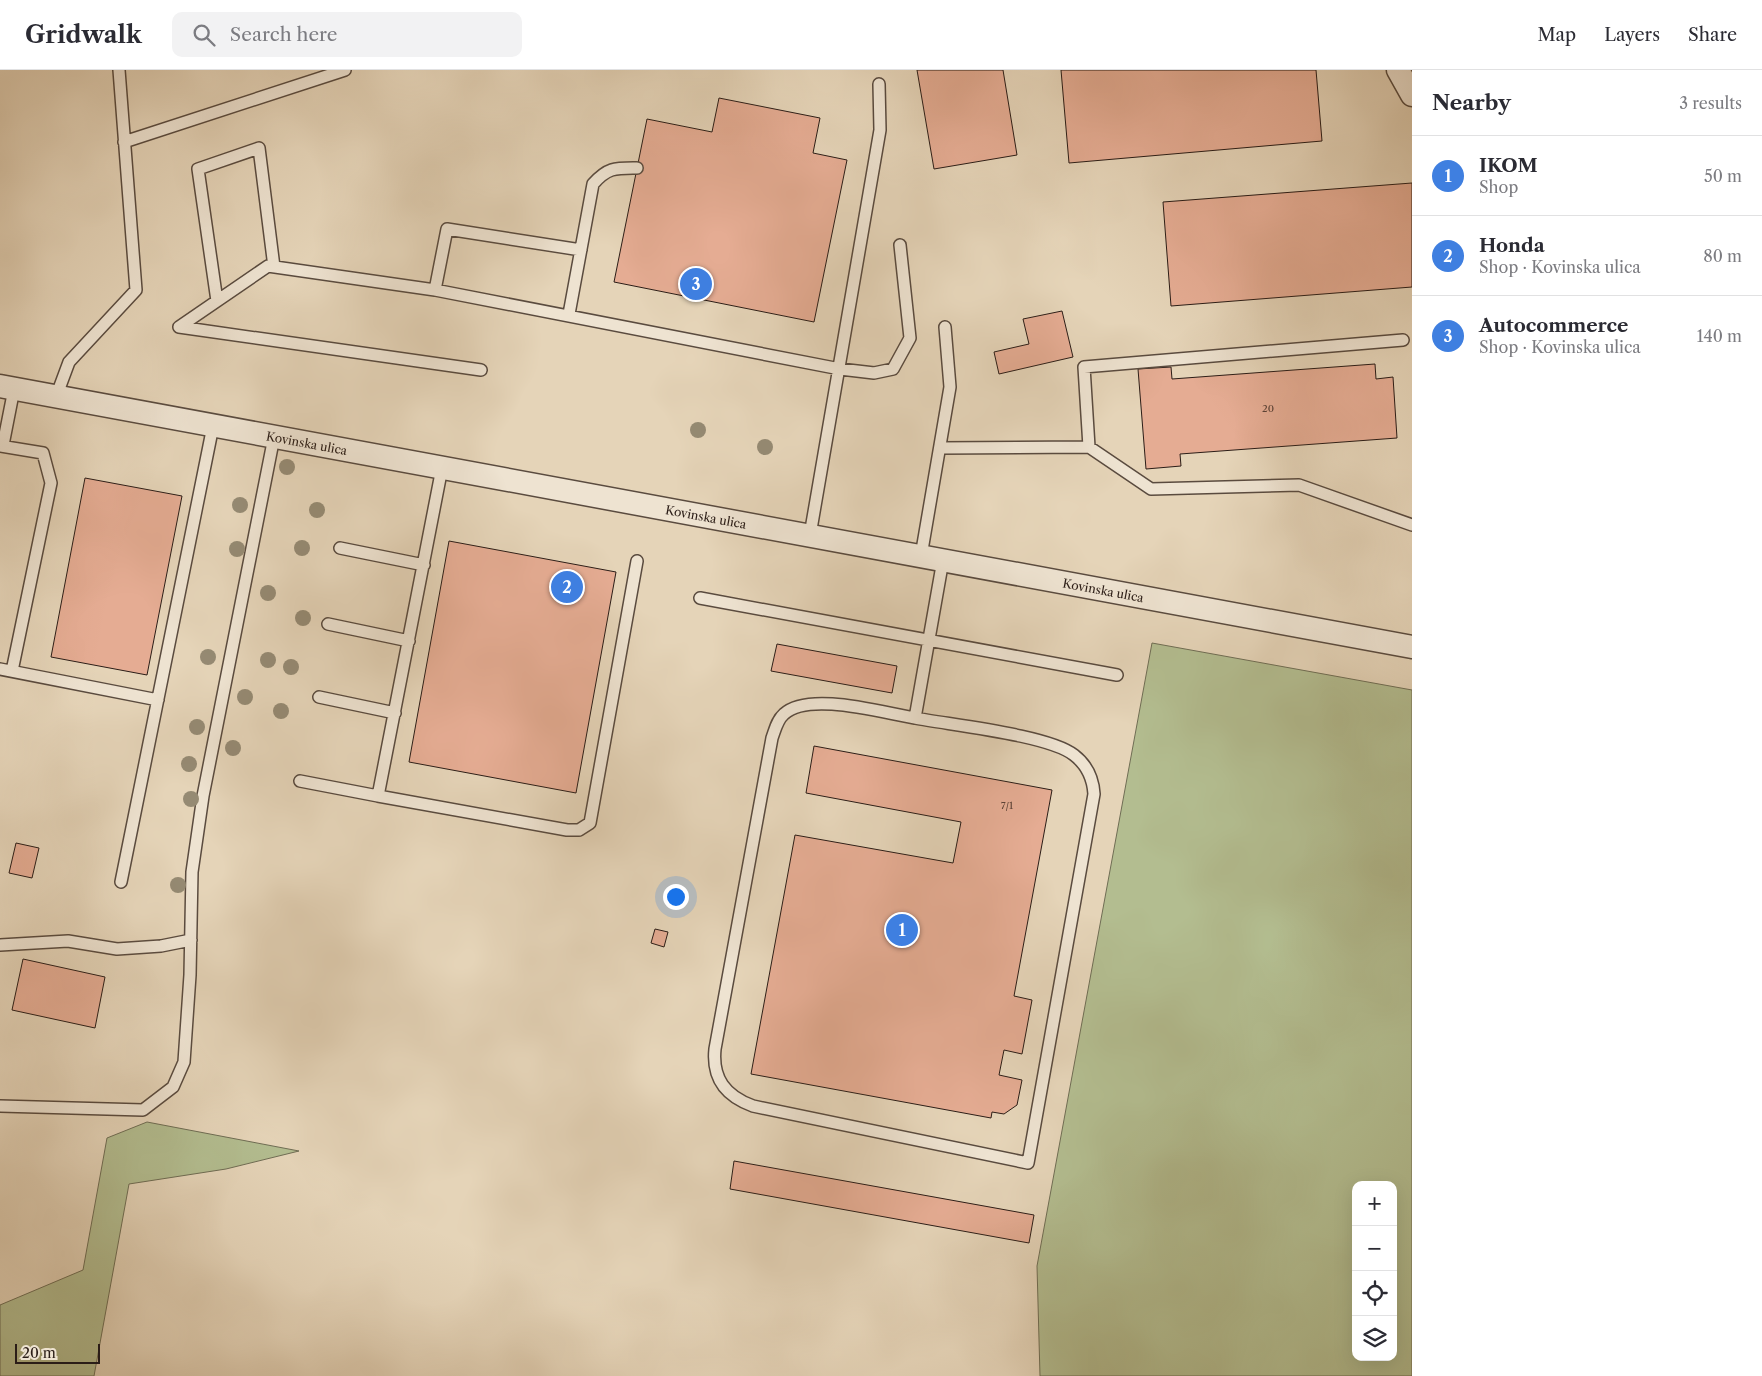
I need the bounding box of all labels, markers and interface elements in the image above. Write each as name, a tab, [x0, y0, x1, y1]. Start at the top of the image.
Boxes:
search box	[172, 12, 522, 57]
text: Gridwalk	[25, 20, 142, 49]
icon: search	[190, 21, 218, 49]
text: Search here	[230, 23, 338, 46]
text: Map	[1538, 24, 1576, 46]
text: Layers	[1604, 24, 1660, 46]
text: Share	[1688, 24, 1737, 46]
text: Nearby	[1432, 90, 1511, 115]
text: 3 results	[1679, 93, 1742, 113]
text: IKOM	[1479, 154, 1538, 177]
text: 1	[1444, 166, 1452, 186]
text: 50 m	[1704, 166, 1742, 186]
text: Shop	[1479, 177, 1518, 197]
text: Honda	[1479, 234, 1545, 257]
text: 2	[1443, 246, 1453, 266]
text: 80 m	[1703, 246, 1742, 266]
text: Shop · Kovinska ulica	[1479, 257, 1641, 277]
pin: 3	[680, 265, 712, 303]
text: Autocommerce	[1479, 314, 1628, 337]
text: 3	[1443, 326, 1453, 346]
text: 140 m	[1697, 326, 1742, 346]
text: Shop · Kovinska ulica	[1479, 337, 1641, 357]
house number: 20	[1262, 402, 1274, 415]
street label: Kovinska ulica	[265, 428, 349, 458]
street label: Kovinska ulica	[664, 502, 748, 531]
pin: 2	[551, 568, 583, 606]
street label: Kovinska ulica	[1062, 575, 1146, 605]
house number: 7/1	[1001, 799, 1014, 812]
your location	[663, 884, 689, 910]
pin: 1	[886, 911, 918, 949]
map controls	[1352, 1181, 1397, 1361]
button: +	[1352, 1181, 1397, 1226]
button: −	[1352, 1226, 1397, 1271]
button: locate	[1352, 1271, 1397, 1316]
button: layers	[1352, 1316, 1397, 1361]
scale bar	[15, 1341, 100, 1364]
text: 20 m	[22, 1344, 56, 1362]

